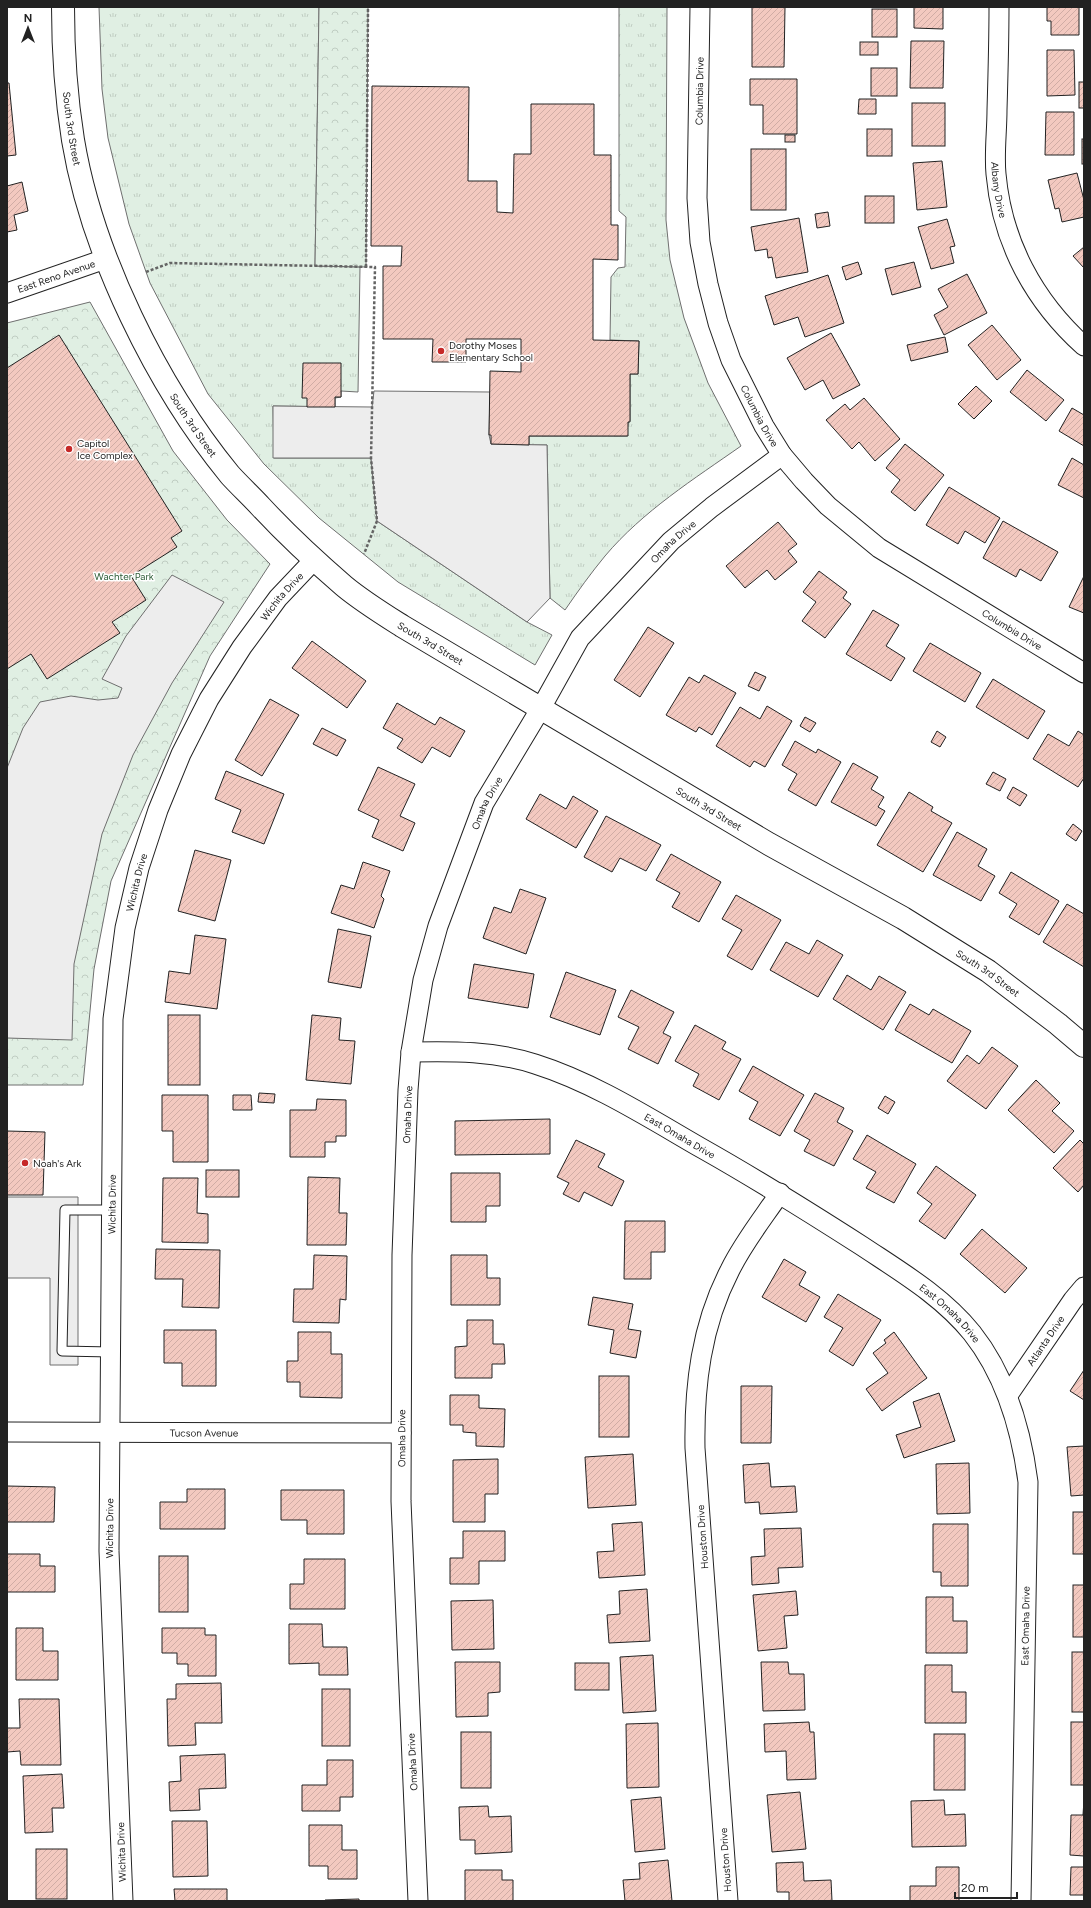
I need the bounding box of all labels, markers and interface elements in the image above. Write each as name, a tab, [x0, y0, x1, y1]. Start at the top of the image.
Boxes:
north arrow	[8, 8, 48, 48]
text: N	[24, 12, 32, 25]
street label: Columbia Drive	[692, 56, 707, 125]
street label: South 3rd Street	[60, 91, 84, 167]
street label: Albany Drive	[988, 162, 1010, 220]
street label: East Reno Avenue	[16, 257, 97, 296]
place label: Dorothy Moses Elementary School	[449, 339, 533, 364]
marker: Dorothy Moses Elementary School	[436, 346, 446, 356]
street label: Columbia Drive	[737, 383, 782, 450]
street label: South 3rd Street	[167, 391, 220, 460]
place label: Capitol Ice Complex	[77, 437, 133, 462]
marker: Capitol Ice Complex	[64, 444, 74, 454]
street label: Omaha Drive	[648, 517, 699, 566]
street label: Wichita Drive	[258, 569, 307, 623]
park label: Wachter Park	[94, 570, 154, 583]
street label: Columbia Drive	[979, 606, 1045, 653]
street label: South 3rd Street	[395, 619, 466, 668]
street label: Omaha Drive	[469, 774, 506, 832]
street label: South 3rd Street	[673, 784, 744, 834]
street label: Wichita Drive	[123, 851, 151, 913]
street label: South 3rd Street	[954, 947, 1022, 1000]
street label: Omaha Drive	[400, 1085, 415, 1144]
street label: East Omaha Drive	[642, 1110, 718, 1162]
place label: Noah's Ark	[33, 1157, 81, 1170]
marker: Noah's Ark	[20, 1158, 30, 1168]
street label: Wichita Drive	[105, 1174, 119, 1234]
street label: East Omaha Drive	[917, 1281, 983, 1345]
street label: Atlanta Drive	[1024, 1313, 1068, 1368]
street label: Omaha Drive	[395, 1409, 408, 1467]
street label: Tucson Avenue	[170, 1426, 239, 1440]
street label: Wichita Drive	[103, 1498, 116, 1558]
street label: Houston Drive	[694, 1504, 711, 1569]
street label: East Omaha Drive	[1018, 1586, 1033, 1666]
street label: Omaha Drive	[404, 1732, 420, 1791]
street label: Wichita Drive	[114, 1821, 129, 1882]
street label: Houston Drive	[717, 1827, 734, 1892]
scale bar	[955, 1874, 1017, 1900]
text: 20 m	[961, 1881, 989, 1895]

